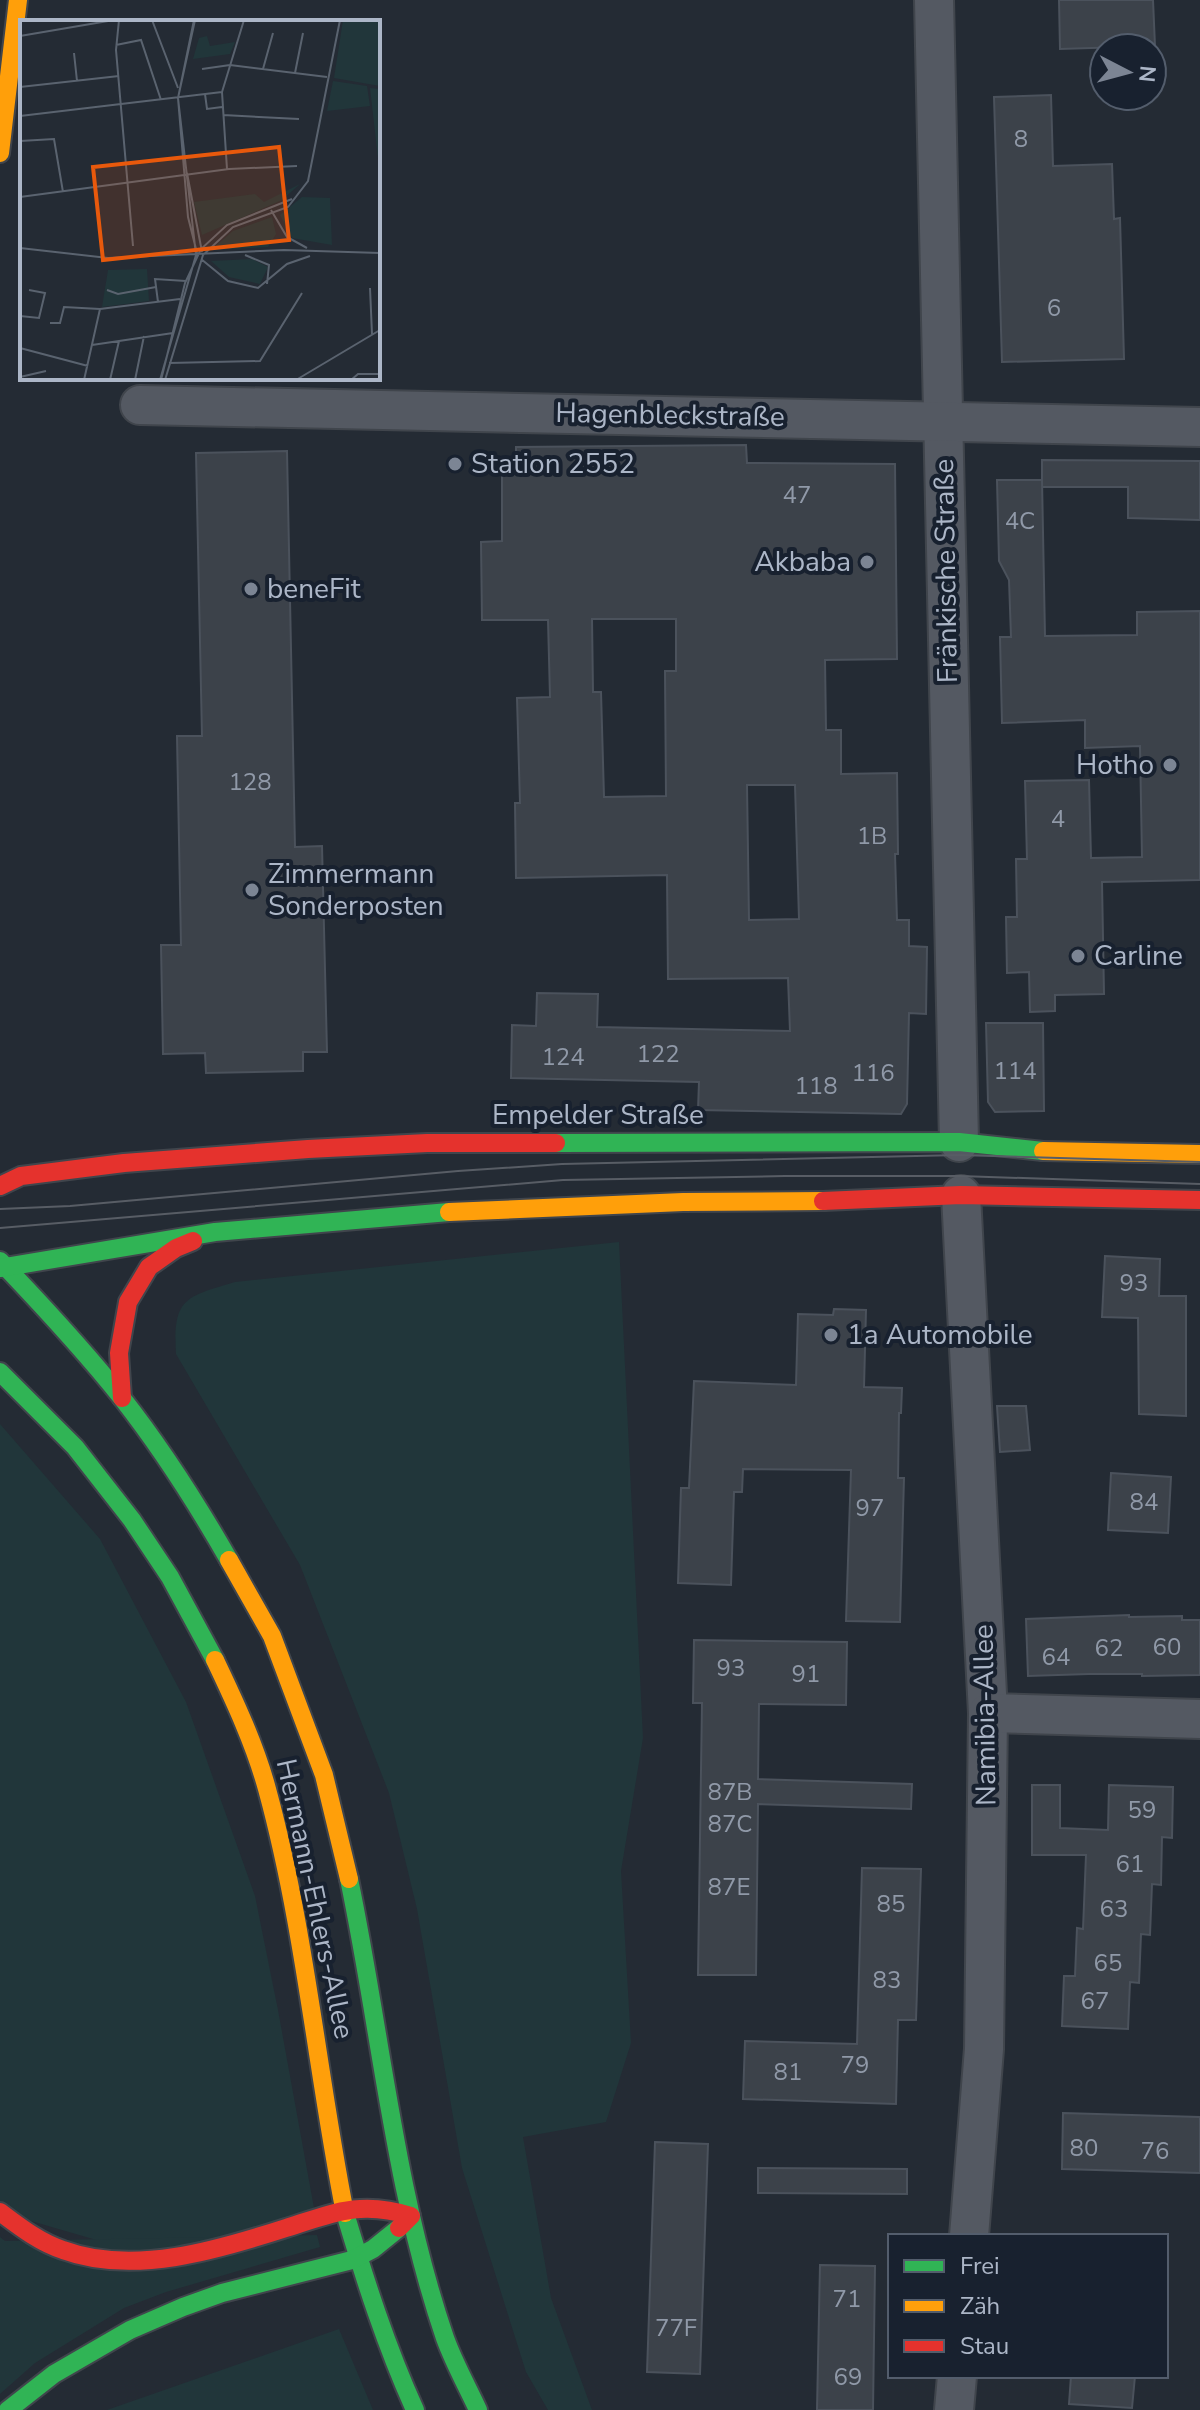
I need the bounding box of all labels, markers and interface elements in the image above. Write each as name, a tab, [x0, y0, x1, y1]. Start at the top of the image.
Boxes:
inset map	[20, 20, 380, 380]
north arrow	[1088, 32, 1168, 112]
text: N	[1131, 64, 1163, 84]
house number: 8	[1014, 123, 1028, 155]
house number: 6	[1047, 292, 1061, 324]
street label: Hagenbleckstraße	[555, 394, 785, 436]
place label: Station 2552	[471, 445, 635, 483]
marker: Station 2552	[446, 455, 464, 473]
street label: Fränkische Straße	[925, 458, 967, 684]
house number: 47	[783, 479, 811, 511]
house number: 4C	[1005, 505, 1035, 537]
place label: Akbaba	[754, 543, 851, 581]
marker: Akbaba	[858, 553, 876, 571]
place label: beneFit	[267, 570, 361, 608]
marker: beneFit	[242, 580, 260, 598]
place label: Hotho	[1076, 746, 1154, 784]
marker: Hotho	[1161, 756, 1179, 774]
house number: 128	[228, 766, 272, 798]
house number: 4	[1051, 803, 1065, 835]
house number: 1B	[857, 820, 887, 852]
place label: Zimmermann Sonderposten	[268, 855, 444, 925]
marker: Zimmermann Sonderposten	[243, 881, 261, 899]
place label: Carline	[1094, 937, 1183, 975]
marker: Carline	[1069, 947, 1087, 965]
house number: 122	[636, 1038, 680, 1070]
house number: 124	[541, 1041, 585, 1073]
house number: 114	[993, 1055, 1037, 1087]
house number: 116	[851, 1057, 895, 1089]
house number: 118	[794, 1070, 838, 1102]
street label: Empelder Straße	[492, 1096, 704, 1134]
house number: 93	[1120, 1267, 1148, 1299]
place label: 1a Automobile	[847, 1316, 1033, 1354]
marker: 1a Automobile	[822, 1326, 840, 1344]
house number: 84	[1130, 1486, 1158, 1518]
house number: 97	[856, 1492, 884, 1524]
street label: Namibia-Allee	[964, 1624, 1006, 1806]
house number: 60	[1153, 1631, 1181, 1663]
house number: 62	[1095, 1632, 1123, 1664]
house number: 64	[1042, 1641, 1070, 1673]
house number: 93	[717, 1652, 745, 1684]
house number: 91	[792, 1658, 820, 1690]
street label: Hermann-Ehlers-Allee	[267, 1756, 363, 2042]
house number: 87B	[707, 1776, 753, 1808]
house number: 59	[1128, 1794, 1156, 1826]
house number: 87C	[708, 1808, 752, 1840]
house number: 61	[1116, 1848, 1144, 1880]
house number: 87E	[708, 1871, 750, 1903]
house number: 85	[877, 1888, 905, 1920]
house number: 63	[1100, 1893, 1128, 1925]
house number: 65	[1094, 1947, 1122, 1979]
house number: 83	[873, 1964, 901, 1996]
house number: 67	[1081, 1985, 1109, 2017]
house number: 79	[841, 2049, 869, 2081]
house number: 81	[774, 2056, 802, 2088]
house number: 80	[1070, 2132, 1098, 2164]
house number: 76	[1141, 2135, 1169, 2167]
legend	[888, 2234, 1168, 2378]
text: Frei	[960, 2250, 1000, 2282]
house number: 71	[833, 2283, 861, 2315]
text: Zäh	[960, 2290, 1000, 2322]
house number: 77F	[655, 2312, 697, 2344]
text: Stau	[960, 2330, 1009, 2362]
house number: 69	[834, 2361, 862, 2393]

